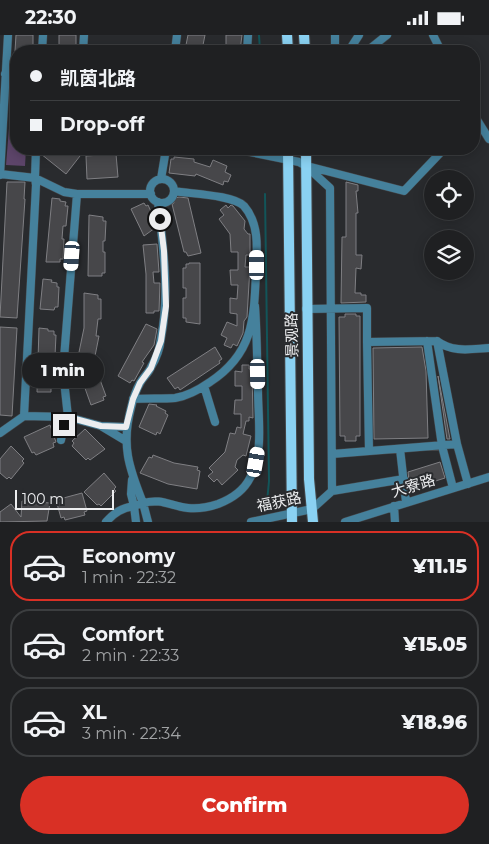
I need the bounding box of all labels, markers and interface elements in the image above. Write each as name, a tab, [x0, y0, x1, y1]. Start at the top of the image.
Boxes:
text: 22:30	[25, 6, 77, 29]
text: 凯茵北路	[60, 67, 136, 90]
text: Drop-off	[60, 113, 144, 136]
map controls	[424, 170, 474, 280]
button: locate	[424, 170, 474, 220]
route start	[149, 208, 171, 230]
button: layers	[424, 230, 474, 280]
car	[63, 241, 80, 271]
car	[249, 250, 264, 280]
street label: 景观路	[282, 312, 301, 358]
callout: 1 min	[23, 353, 105, 387]
car	[250, 359, 265, 389]
text: 1 min	[41, 361, 85, 380]
route end	[53, 414, 75, 436]
car	[246, 446, 265, 478]
street label: 大寮路	[389, 470, 437, 501]
scale bar	[15, 487, 114, 510]
street label: 福获路	[255, 488, 303, 515]
text: 100 m	[22, 490, 64, 508]
icon: car	[22, 544, 67, 589]
text: Economy	[82, 545, 175, 568]
text: ¥11.15	[412, 555, 467, 578]
text: 1 min · 22:32	[82, 568, 176, 587]
icon: car	[22, 622, 67, 667]
text: Comfort	[82, 623, 164, 646]
text: ¥15.05	[403, 633, 467, 656]
text: 2 min · 22:33	[82, 646, 179, 665]
icon: car	[22, 700, 67, 745]
text: XL	[82, 701, 107, 724]
text: ¥18.96	[401, 711, 467, 734]
text: 3 min · 22:34	[82, 724, 181, 743]
button: Confirm	[20, 776, 469, 834]

